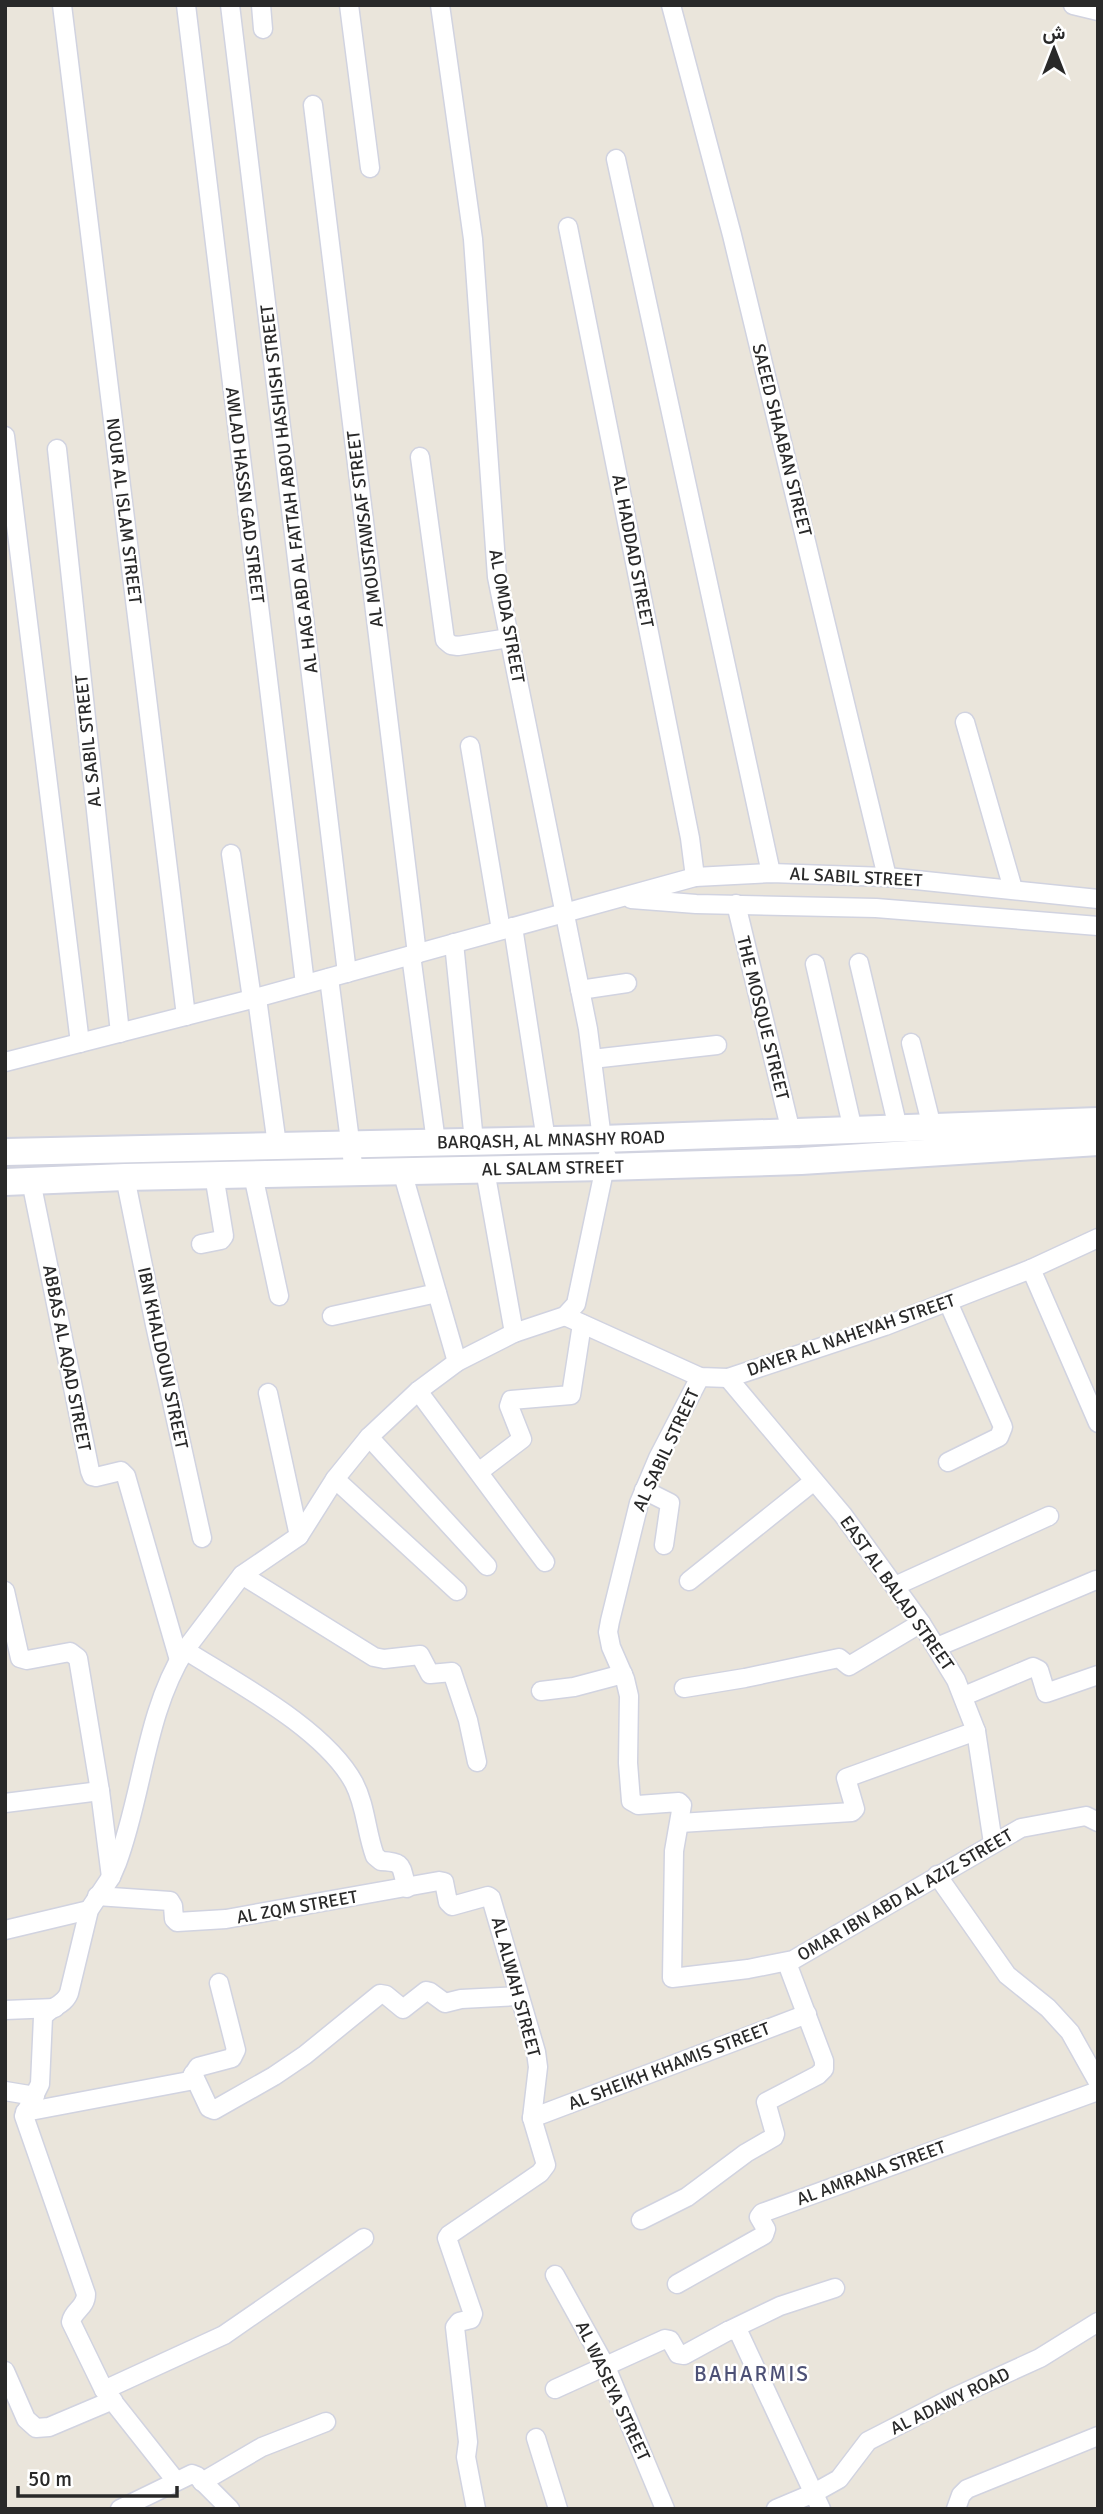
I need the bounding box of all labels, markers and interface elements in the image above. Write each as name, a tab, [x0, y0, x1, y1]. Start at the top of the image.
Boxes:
north arrow	[1019, 14, 1089, 84]
text: ش	[1043, 21, 1066, 45]
street label: AL HAG ABD AL FATTAH ABOU HASHISH STREET	[255, 303, 323, 675]
street label: SAEED SHAABAN STREET	[747, 341, 817, 539]
street label: AWLAD HASSN GAD STREET	[221, 386, 269, 604]
street label: NOUR AL ISLAM STREET	[102, 417, 146, 606]
street label: AL MOUSTAWSAF STREET	[342, 429, 388, 629]
street label: AL HADDAD STREET	[607, 473, 659, 630]
street label: AL OMDA STREET	[484, 547, 530, 685]
street label: AL SABIL STREET	[70, 674, 106, 808]
street label: AL SABIL STREET	[789, 863, 923, 891]
street label: THE MOSQUE STREET	[732, 934, 794, 1102]
street label: BARQASH, AL MNASHY ROAD	[437, 1126, 665, 1154]
street label: AL SALAM STREET	[481, 1155, 624, 1181]
street label: ABBAS AL AQAD STREET	[38, 1263, 96, 1453]
street label: IBN KHALDOUN STREET	[133, 1265, 193, 1451]
street label: DAYER AL NAHEYAH STREET	[744, 1289, 958, 1381]
street label: AL SABIL STREET	[628, 1385, 704, 1515]
street label: EAST AL BALAD STREET	[835, 1511, 959, 1675]
street label: OMAR IBN ABD AL AZIZ STREET	[793, 1824, 1017, 1966]
street label: AL ZQM STREET	[235, 1886, 359, 1928]
street label: AL ALWAH STREET	[487, 1915, 545, 2060]
street label: AL SHEIKH KHAMIS STREET	[565, 2017, 773, 2115]
street label: AL AMRANA STREET	[793, 2136, 949, 2210]
street label: AL WASEYA STREET	[571, 2318, 655, 2465]
district label: BAHARMIS	[694, 2361, 810, 2387]
street label: AL ADAWY ROAD	[887, 2363, 1013, 2439]
scale bar	[18, 2454, 177, 2498]
text: 50 m	[28, 2466, 72, 2492]

